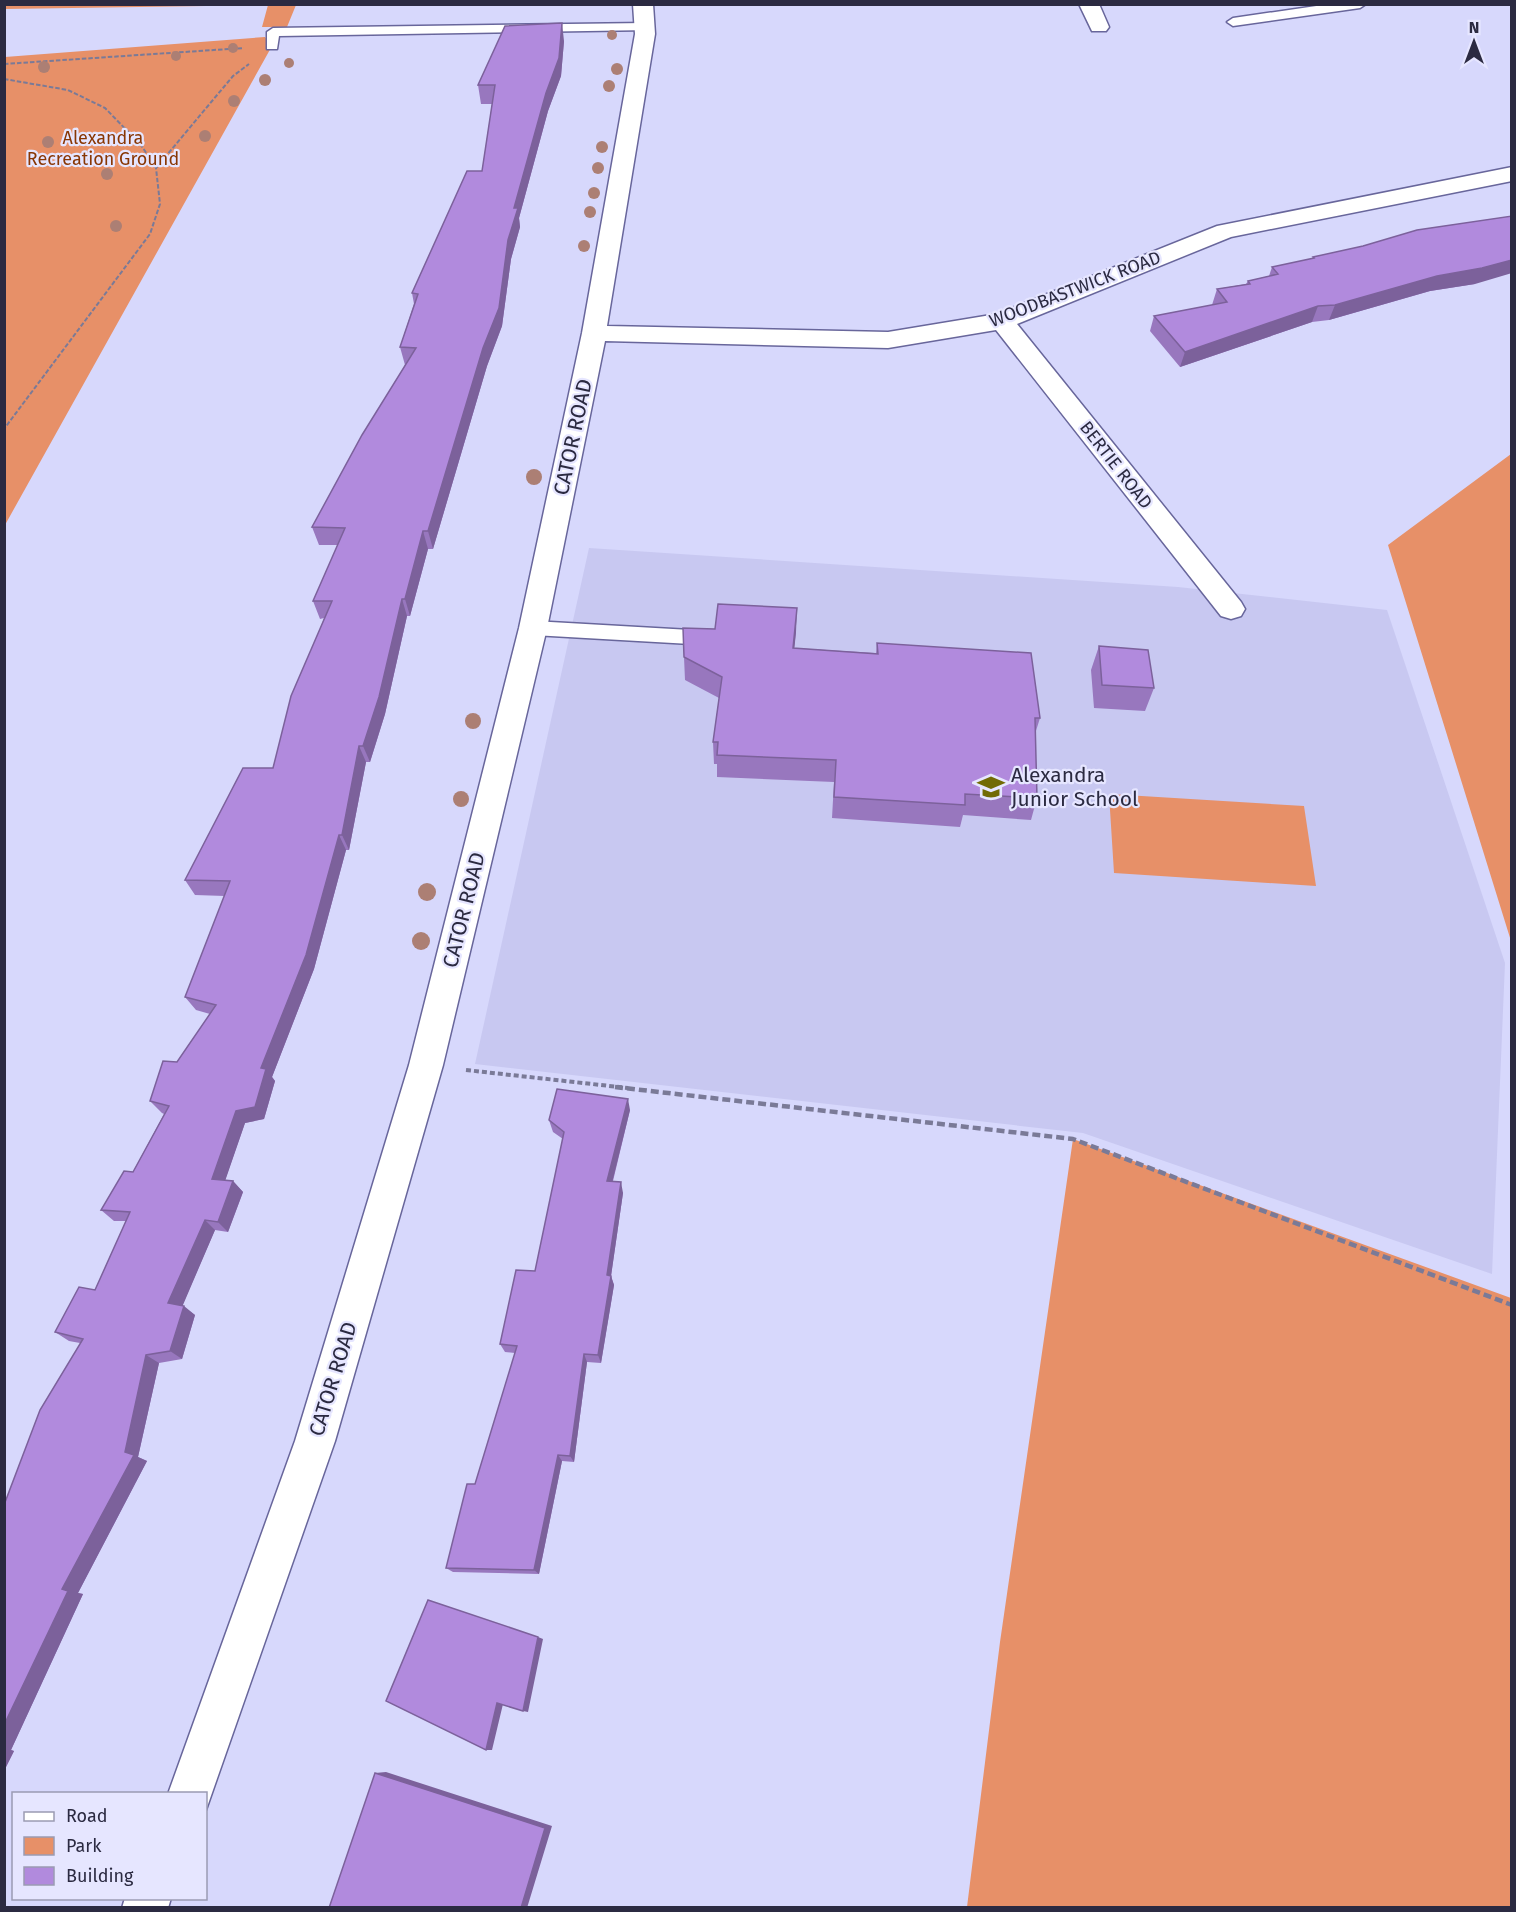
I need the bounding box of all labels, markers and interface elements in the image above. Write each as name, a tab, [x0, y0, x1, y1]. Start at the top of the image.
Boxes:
north arrow	[1444, 12, 1504, 72]
text: N	[1469, 18, 1479, 37]
park label: Alexandra Recreation Ground	[27, 127, 179, 170]
street label: WOODBASTWICK ROAD	[986, 246, 1164, 332]
street label: CATOR ROAD	[548, 377, 598, 497]
street label: BERTIE ROAD	[1075, 417, 1157, 513]
place label: Alexandra Junior School	[1011, 762, 1138, 812]
school or university icon: Alexandra Junior School	[976, 772, 1006, 802]
street label: CATOR ROAD	[437, 850, 491, 970]
street label: CATOR ROAD	[303, 1319, 363, 1439]
legend	[12, 1792, 207, 1900]
text: Road	[66, 1805, 108, 1827]
text: Park	[66, 1835, 102, 1857]
text: Building	[66, 1865, 134, 1887]

